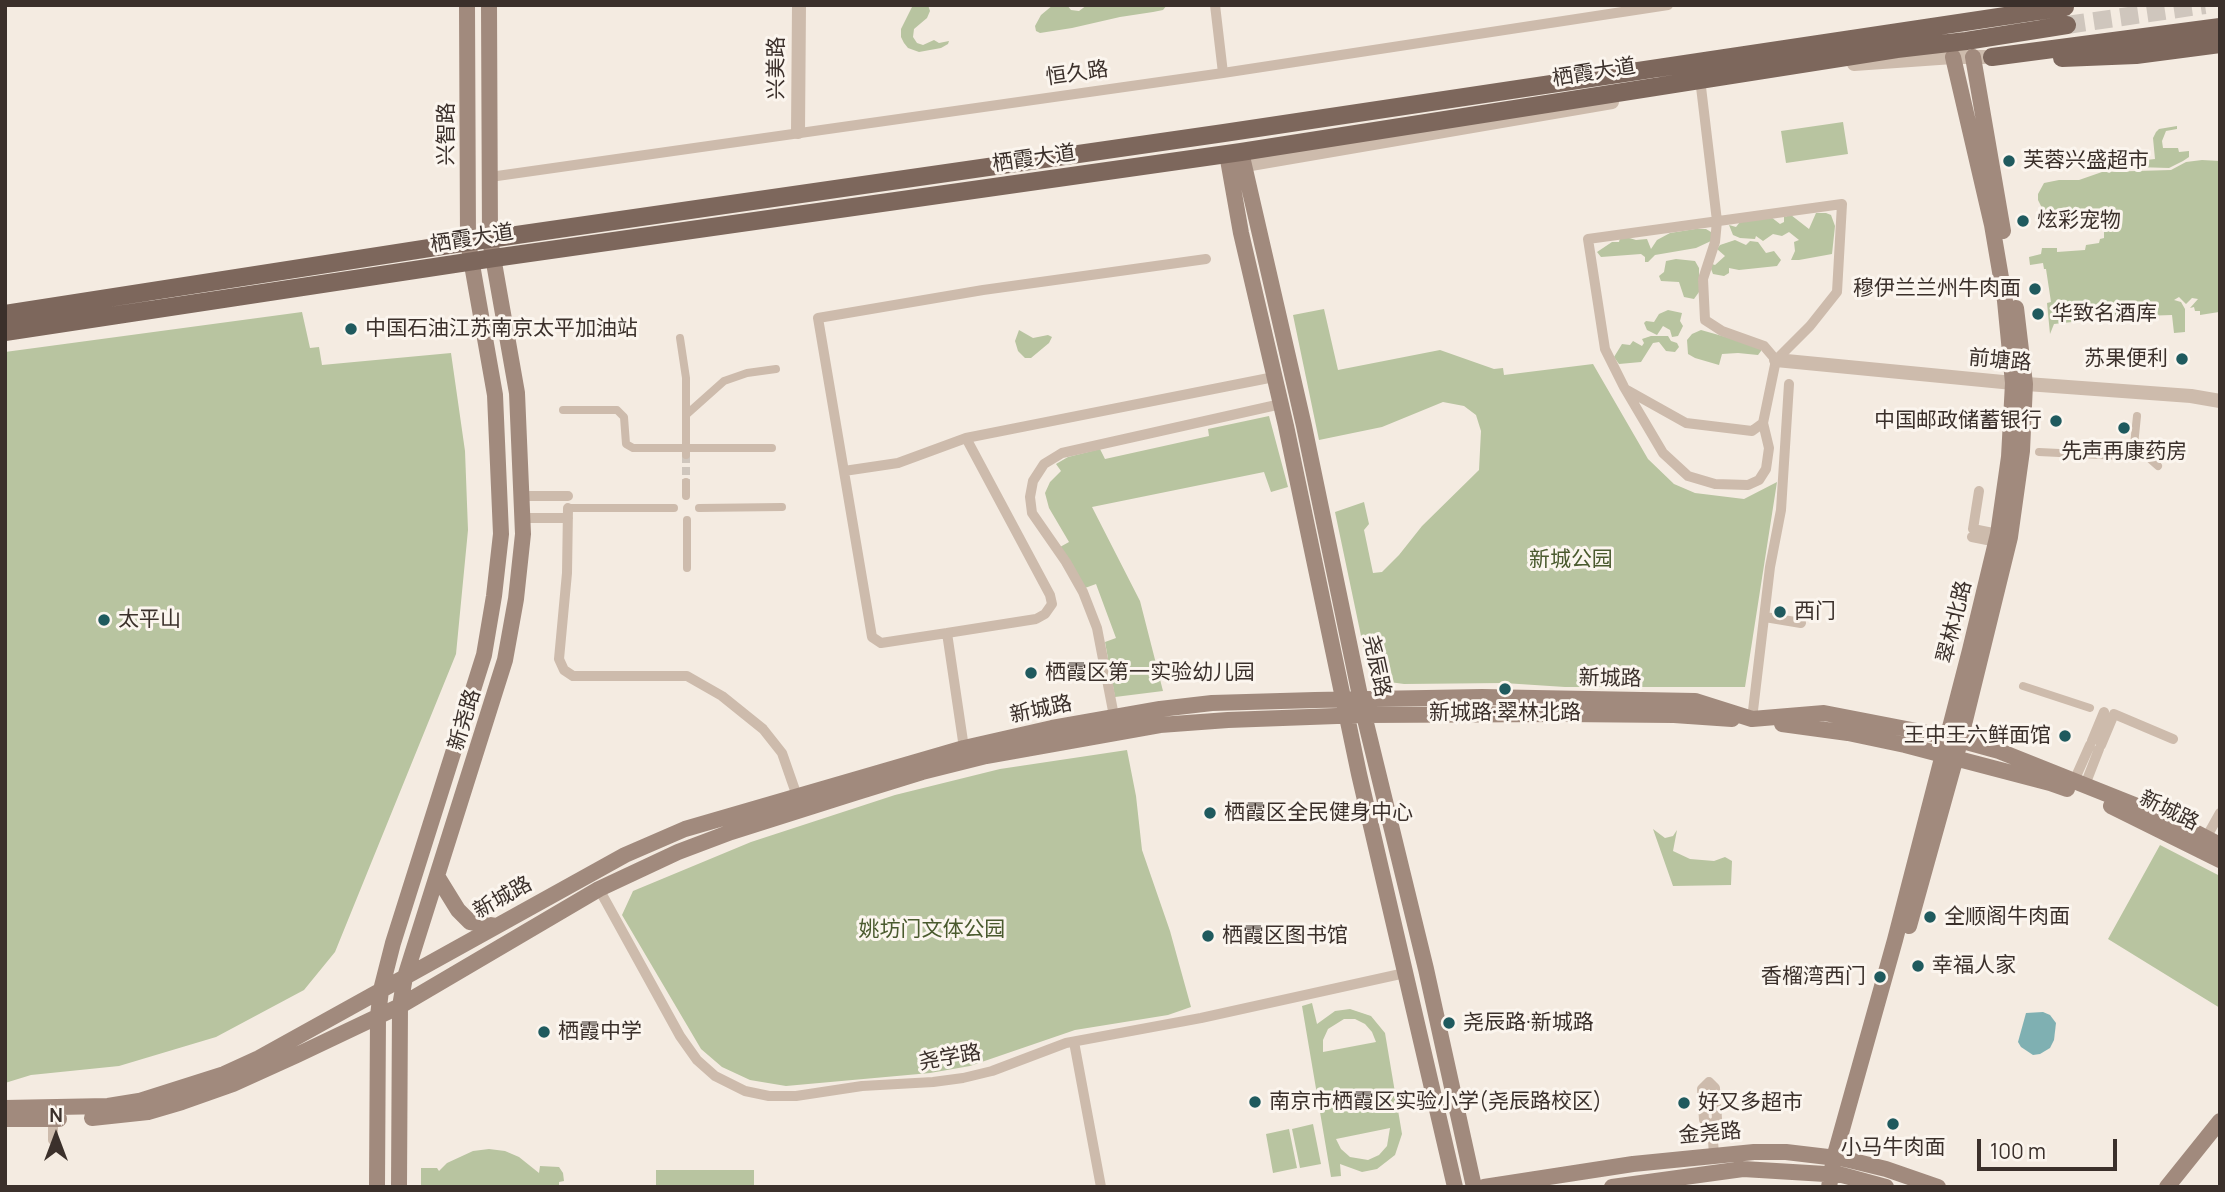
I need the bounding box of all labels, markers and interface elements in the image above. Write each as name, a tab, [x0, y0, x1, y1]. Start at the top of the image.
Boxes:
street label: 兴美路	[764, 37, 790, 99]
street label: 栖霞大道	[1551, 54, 1637, 92]
street label: 恒久路	[1044, 57, 1110, 91]
street label: 兴智路	[434, 103, 460, 165]
street label: 栖霞大道	[991, 141, 1077, 177]
place label: 芙蓉兴盛超市	[2023, 148, 2149, 174]
marker: 芙蓉兴盛超市	[2001, 153, 2017, 169]
place label: 炫彩宠物	[2037, 208, 2121, 234]
marker: 炫彩宠物	[2015, 213, 2031, 229]
street label: 栖霞大道	[429, 220, 515, 258]
place label: 穆伊兰兰州牛肉面	[1853, 276, 2021, 302]
marker: 穆伊兰兰州牛肉面	[2027, 281, 2043, 297]
place label: 华致名酒库	[2052, 301, 2157, 327]
marker: 华致名酒库	[2030, 306, 2046, 322]
place label: 中国石油江苏南京太平加油站	[365, 316, 638, 342]
marker: 中国石油江苏南京太平加油站	[343, 321, 359, 337]
street label: 前塘路	[1968, 346, 2032, 376]
place label: 苏果便利	[2084, 346, 2168, 372]
marker: 苏果便利	[2174, 351, 2190, 367]
place label: 中国邮政储蓄银行	[1874, 408, 2042, 434]
marker: 中国邮政储蓄银行	[2048, 413, 2064, 429]
marker: 先声再康药房	[2116, 420, 2132, 436]
place label: 先声再康药房	[2061, 439, 2187, 465]
park label: 新城公园	[1529, 547, 1613, 573]
street label: 翠林北路	[1933, 578, 1977, 666]
place label: 西门	[1794, 599, 1836, 625]
marker: 西门	[1772, 604, 1788, 620]
place label: 太平山	[118, 607, 181, 633]
marker: 太平山	[96, 612, 112, 628]
street label: 尧辰路	[1357, 633, 1395, 699]
place label: 栖霞区第一实验幼儿园	[1045, 660, 1255, 686]
marker: 栖霞区第一实验幼儿园	[1023, 665, 1039, 681]
street label: 新城路	[1578, 666, 1642, 692]
marker: 新城路·翠林北路	[1497, 681, 1513, 697]
street label: 新尧路	[444, 686, 486, 754]
street label: 新城路	[1008, 691, 1074, 729]
place label: 新城路·翠林北路	[1429, 700, 1581, 726]
place label: 王中王六鲜面馆	[1904, 723, 2051, 749]
marker: 王中王六鲜面馆	[2057, 728, 2073, 744]
street label: 新城路	[2135, 786, 2203, 836]
place label: 栖霞区全民健身中心	[1224, 800, 1413, 826]
marker: 栖霞区全民健身中心	[1202, 805, 1218, 821]
street label: 新城路	[469, 872, 537, 924]
place label: 全顺阁牛肉面	[1944, 904, 2070, 930]
marker: 全顺阁牛肉面	[1922, 909, 1938, 925]
park label: 姚坊门文体公园	[859, 917, 1005, 943]
place label: 栖霞区图书馆	[1222, 923, 1348, 949]
marker: 栖霞区图书馆	[1200, 928, 1216, 944]
place label: 幸福人家	[1932, 953, 2016, 979]
marker: 幸福人家	[1910, 958, 1926, 974]
place label: 香榴湾西门	[1761, 964, 1866, 990]
marker: 香榴湾西门	[1872, 969, 1888, 985]
place label: 尧辰路·新城路	[1463, 1010, 1594, 1036]
marker: 尧辰路·新城路	[1441, 1015, 1457, 1031]
place label: 栖霞中学	[558, 1019, 642, 1045]
marker: 栖霞中学	[536, 1024, 552, 1040]
street label: 尧学路	[917, 1040, 983, 1076]
place label: 南京市栖霞区实验小学(尧辰路校区)	[1269, 1089, 1602, 1115]
place label: 好又多超市	[1698, 1090, 1803, 1116]
marker: 南京市栖霞区实验小学(尧辰路校区)	[1247, 1094, 1263, 1110]
marker: 好又多超市	[1676, 1095, 1692, 1111]
north arrow	[21, 1101, 91, 1171]
text: N	[49, 1102, 63, 1128]
marker: 小马牛肉面	[1885, 1116, 1901, 1132]
street label: 金尧路	[1678, 1119, 1742, 1149]
scale bar	[1980, 1126, 2120, 1170]
place label: 小马牛肉面	[1841, 1135, 1945, 1161]
text: 100 m	[1990, 1137, 2046, 1165]

